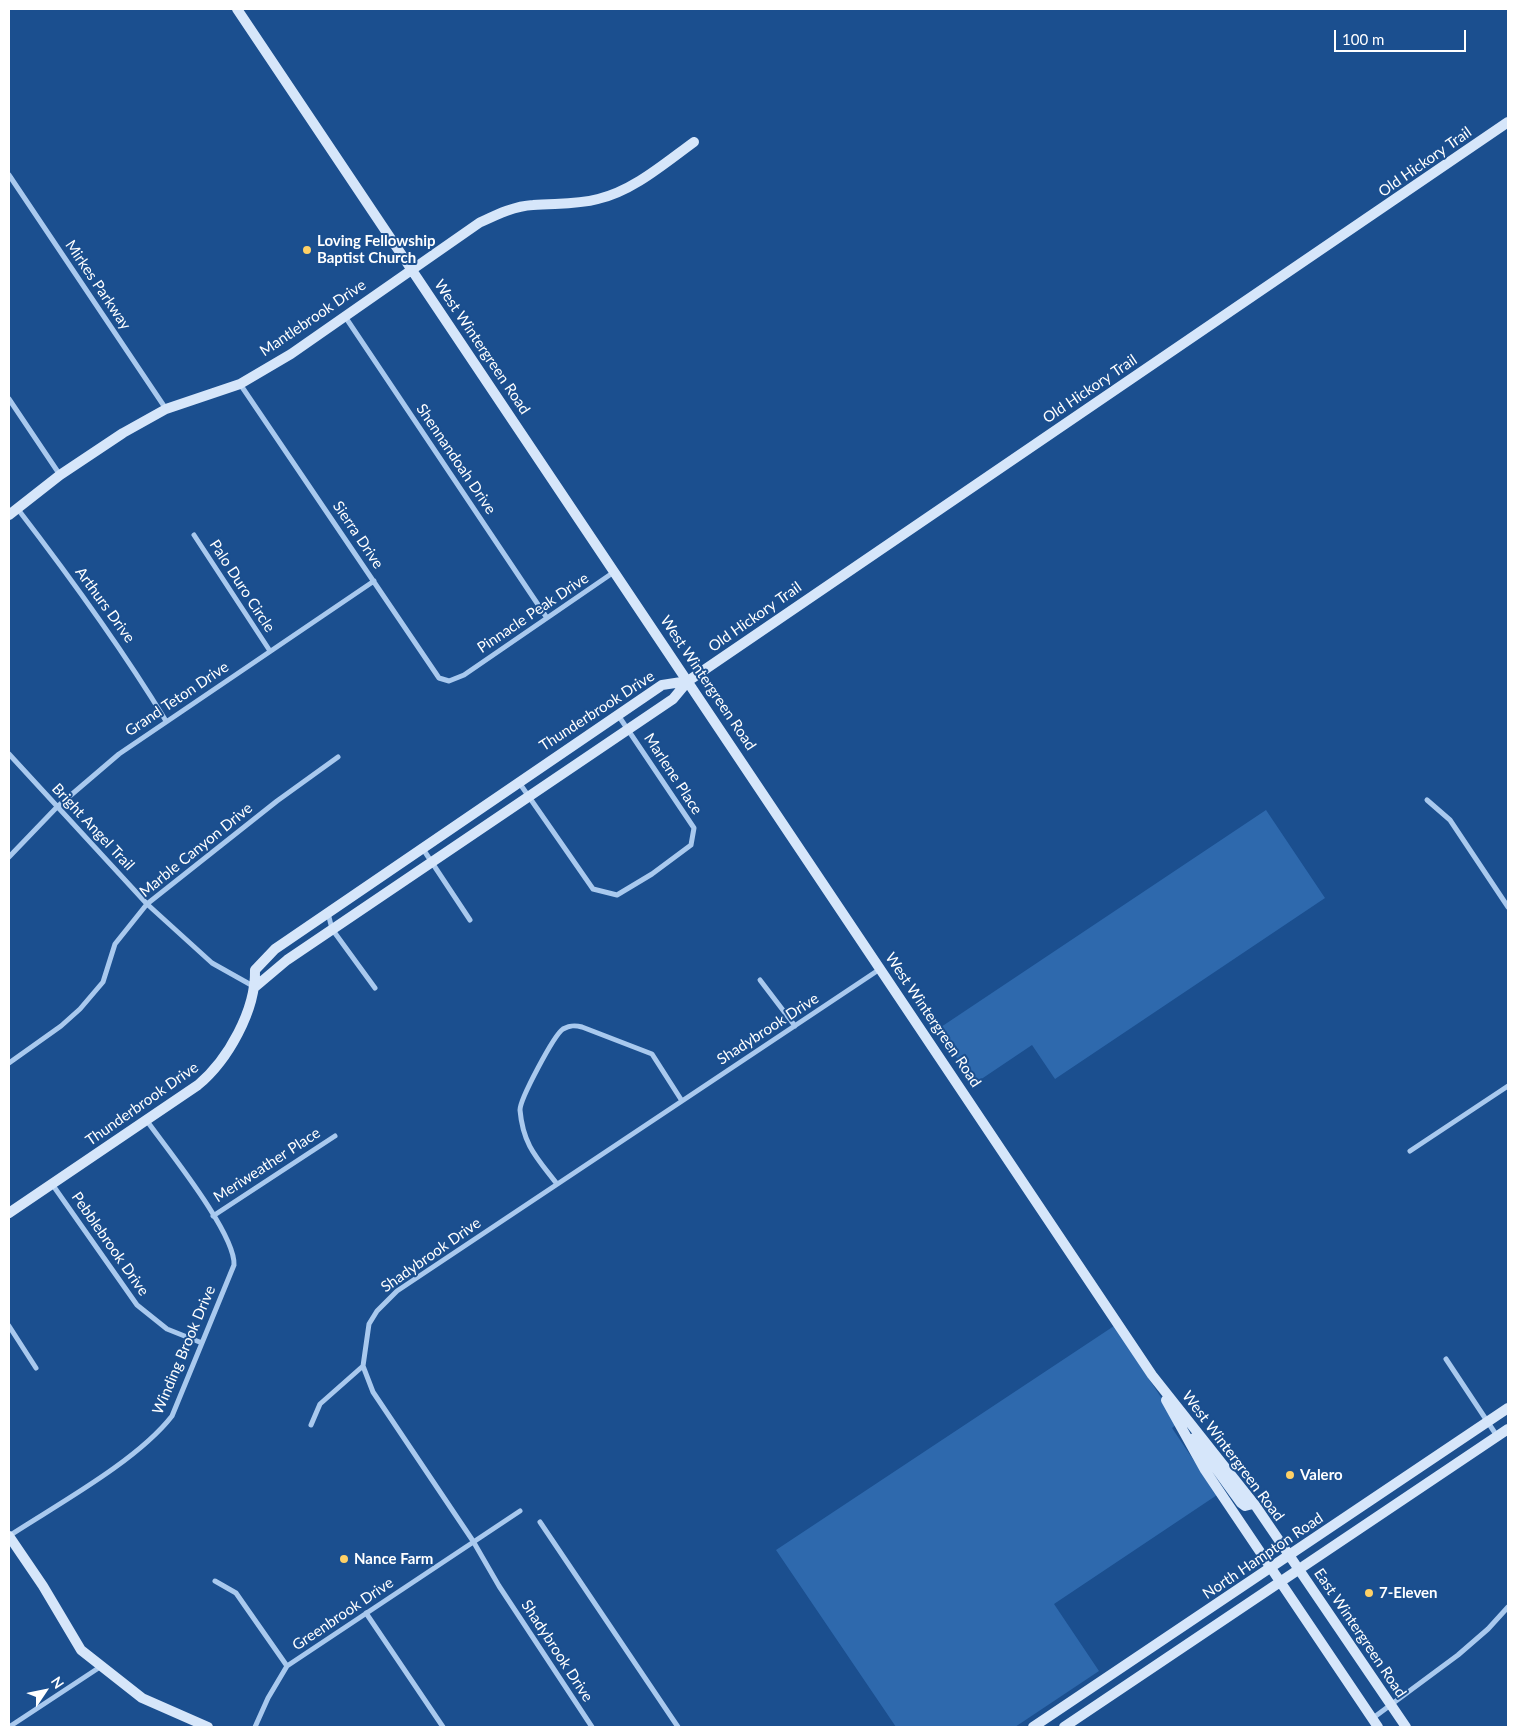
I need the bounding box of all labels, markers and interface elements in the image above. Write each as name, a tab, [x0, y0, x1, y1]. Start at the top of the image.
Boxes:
scale bar	[1337, 20, 1470, 52]
text: 100 m	[1342, 30, 1384, 48]
street label: Old Hickory Trail	[1375, 123, 1475, 201]
place label: Loving Fellowship Baptist Church	[317, 232, 436, 267]
street label: Mirkes Parkway	[61, 237, 135, 333]
marker: Loving Fellowship Baptist Church	[301, 244, 313, 256]
street label: Mantlebrook Drive	[257, 276, 369, 360]
street label: West Wintergreen Road	[430, 276, 534, 418]
street label: Old Hickory Trail	[1040, 351, 1140, 427]
street label: Shennandoah Drive	[412, 400, 500, 518]
street label: Sierra Drive	[329, 498, 387, 572]
street label: Palo Duro Circle	[205, 536, 279, 636]
street label: Arthurs Drive	[72, 564, 138, 646]
street label: Pinnacle Peak Drive	[474, 569, 592, 657]
street label: Old Hickory Trail	[705, 578, 805, 656]
street label: West Wintergreen Road	[656, 612, 760, 754]
street label: Grand Teton Drive	[122, 658, 232, 740]
street label: Thunderbrook Drive	[536, 667, 658, 755]
street label: Marlene Place	[640, 730, 706, 818]
street label: Bright Angel Trail	[48, 780, 138, 874]
street label: Marble Canyon Drive	[136, 799, 256, 901]
street label: West Wintergreen Road	[881, 949, 985, 1091]
street label: Shadybrook Drive	[714, 989, 822, 1069]
street label: Thunderbrook Drive	[82, 1058, 202, 1150]
street label: Meriweather Place	[210, 1124, 324, 1206]
street label: Pebblebrook Drive	[67, 1189, 153, 1299]
street label: Shadybrook Drive	[378, 1214, 484, 1296]
street label: Winding Brook Drive	[149, 1283, 219, 1417]
street label: West Wintergreen Road	[1178, 1387, 1288, 1525]
place label: Valero	[1300, 1466, 1343, 1484]
marker: Valero	[1284, 1469, 1296, 1481]
street label: North Hampton Road	[1199, 1509, 1327, 1603]
place label: Nance Farm	[354, 1550, 433, 1568]
marker: Nance Farm	[338, 1553, 350, 1565]
street label: East Wintergreen Road	[1310, 1565, 1410, 1701]
street label: Greenbrook Drive	[289, 1574, 397, 1654]
place label: 7-Eleven	[1379, 1584, 1438, 1602]
marker: 7-Eleven	[1363, 1587, 1375, 1599]
street label: Shadybrook Drive	[517, 1597, 597, 1705]
north arrow	[20, 1666, 70, 1716]
text: N	[48, 1673, 68, 1692]

